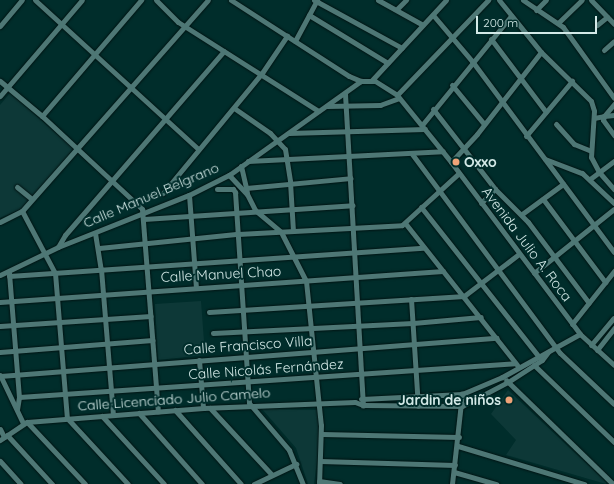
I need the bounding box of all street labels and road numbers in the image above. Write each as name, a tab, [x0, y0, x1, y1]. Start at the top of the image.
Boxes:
street label: Calle Manuel Belgrano	[81, 159, 221, 231]
street label: Avenida Julio A. Roca	[478, 183, 576, 305]
street label: Calle Manuel Chao	[160, 262, 282, 286]
street label: Calle Francisco Villa	[183, 332, 313, 358]
street label: Calle Nicolás Fernández	[188, 355, 344, 383]
street label: Calle Licenciado Julio Camelo	[77, 384, 271, 414]

